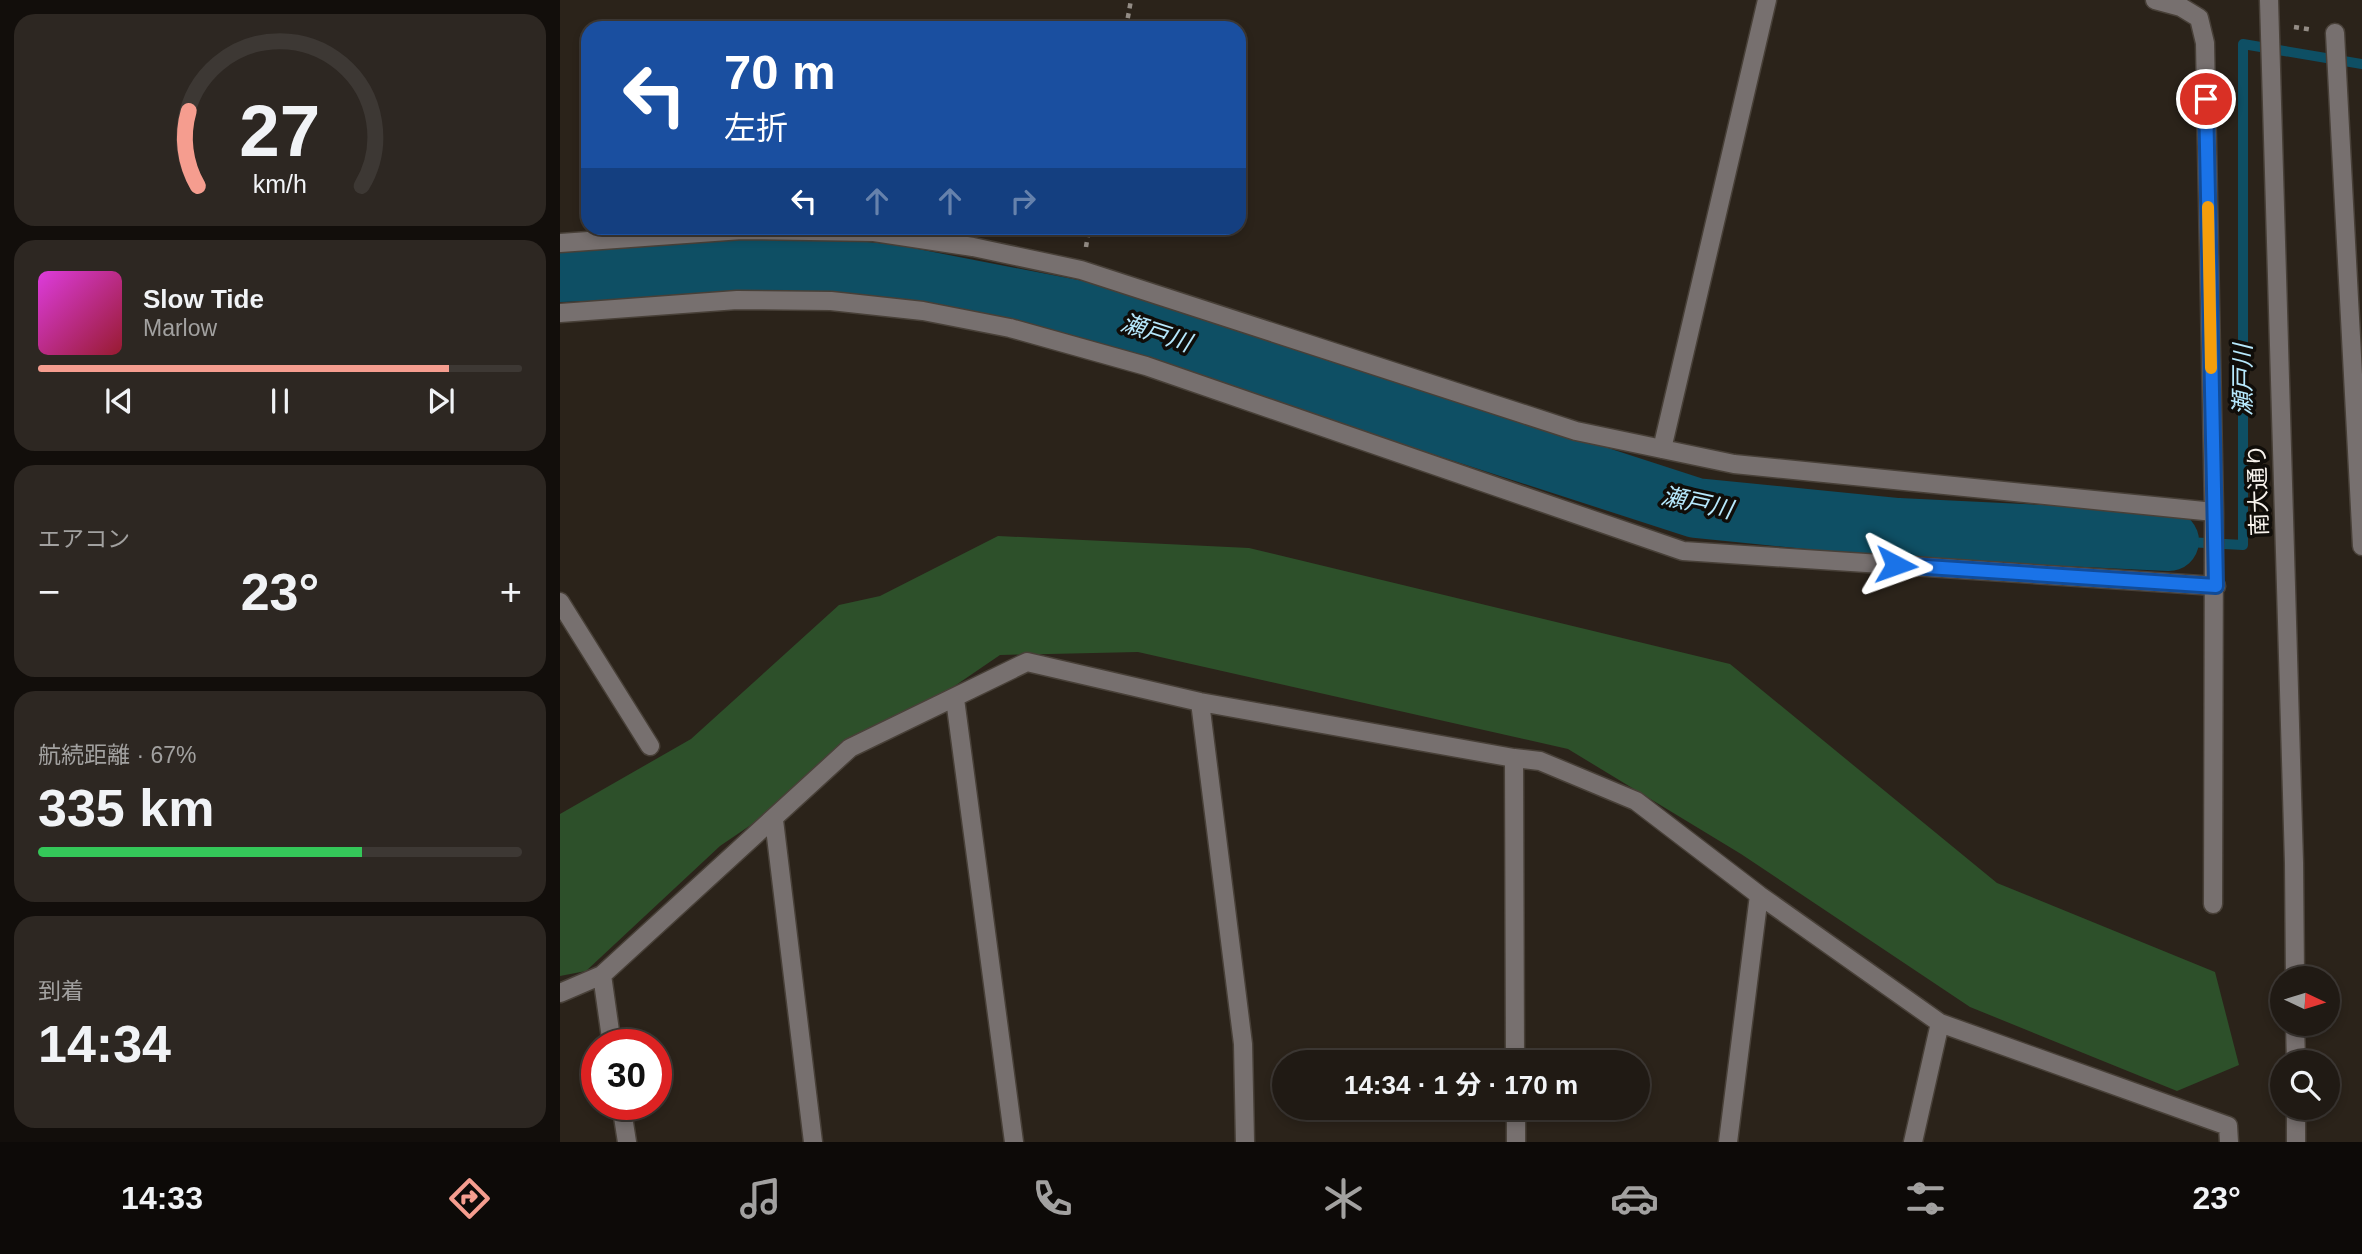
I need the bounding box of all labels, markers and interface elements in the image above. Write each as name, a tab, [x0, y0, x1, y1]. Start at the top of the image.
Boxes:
text: 70 m	[724, 45, 836, 99]
icon: left	[609, 49, 700, 140]
pin	[2176, 69, 2236, 129]
icon: arrive	[2187, 80, 2225, 118]
text: 27	[240, 90, 320, 171]
text: 左折	[724, 110, 788, 146]
text: km/h	[253, 170, 307, 198]
icon: left	[785, 182, 823, 220]
icon: ahead	[858, 182, 896, 220]
icon: ahead	[931, 182, 969, 220]
icon: right	[1004, 182, 1042, 220]
text: Slow Tide	[143, 284, 264, 314]
water label: 瀬戸川	[1118, 309, 1197, 357]
text: Marlow	[143, 315, 217, 341]
water label: 瀬戸川	[2229, 341, 2256, 416]
icon: previous	[100, 382, 138, 420]
icon: pause	[261, 382, 299, 420]
icon: next	[422, 382, 460, 420]
street label: 南大通り	[2243, 444, 2273, 536]
water label: 瀬戸川	[1659, 482, 1738, 524]
text: エアコン	[38, 526, 130, 552]
position arrow	[1859, 528, 1933, 602]
text: 23°	[241, 563, 319, 621]
text: −	[38, 571, 60, 613]
text: +	[500, 571, 522, 613]
text: 航続距離 · 67%	[38, 742, 196, 768]
text: 335 km	[38, 779, 214, 837]
north arrow	[2270, 966, 2340, 1036]
map controls	[2270, 966, 2340, 1120]
text: 到着	[38, 978, 84, 1004]
text: 14:34	[38, 1015, 171, 1073]
speed limit sign: 30	[581, 1029, 672, 1120]
button: search	[2270, 1050, 2340, 1120]
text: 14:34 · 1 分 · 170 m	[1344, 1070, 1578, 1100]
icon: directions	[445, 1174, 494, 1223]
icon: music	[736, 1174, 785, 1223]
icon: phone	[1028, 1174, 1077, 1223]
icon: climate	[1319, 1174, 1368, 1223]
icon: car	[1610, 1174, 1659, 1223]
icon: filters	[1901, 1174, 1950, 1223]
text: 14:33	[121, 1180, 203, 1216]
text: 23°	[2192, 1180, 2241, 1216]

